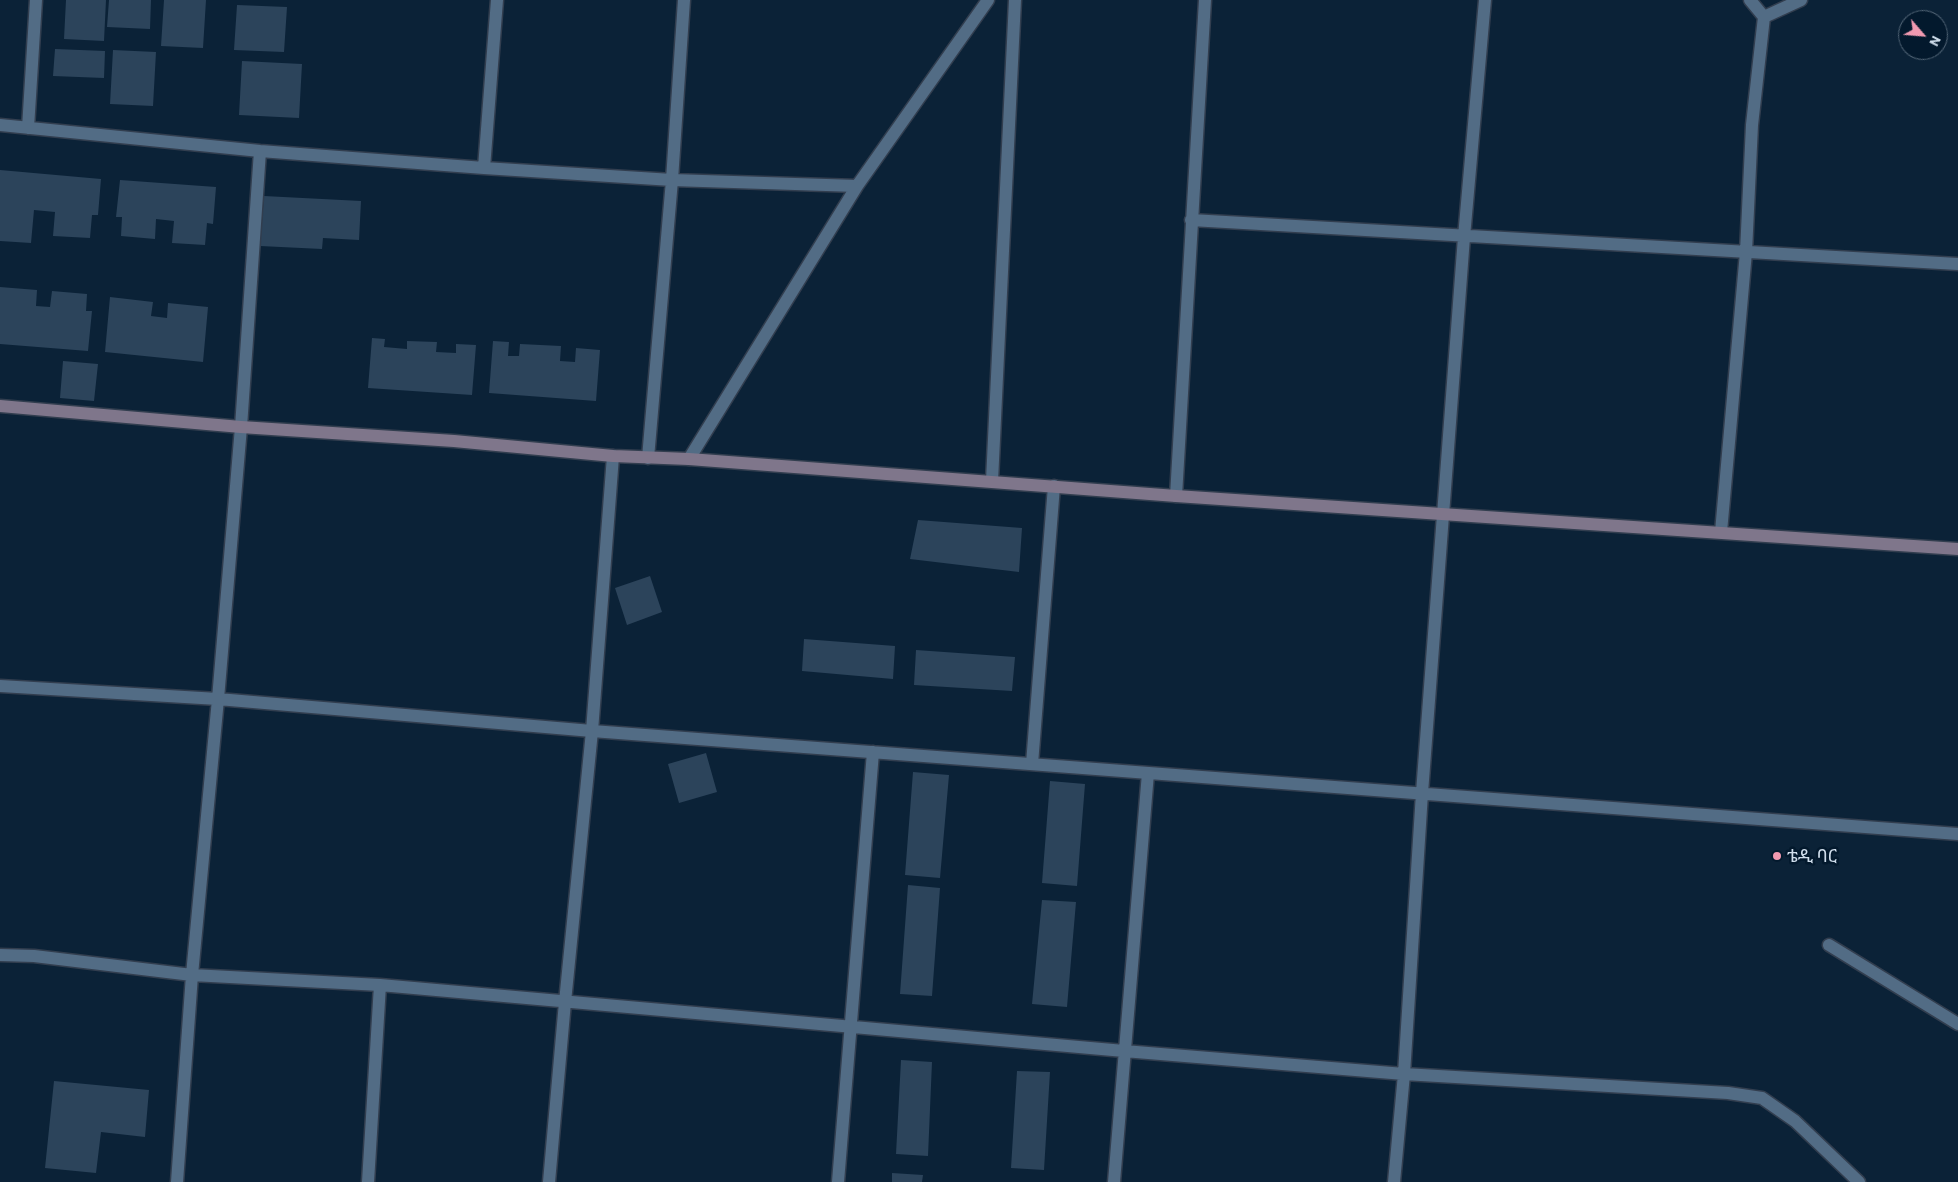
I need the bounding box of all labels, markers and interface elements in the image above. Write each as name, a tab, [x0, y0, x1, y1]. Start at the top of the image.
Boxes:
north arrow	[1898, 10, 1948, 60]
text: N	[1926, 34, 1946, 50]
place label: ቴዲ ባር	[1787, 845, 1837, 867]
marker: ቴዲ ባር	[1771, 850, 1783, 862]

